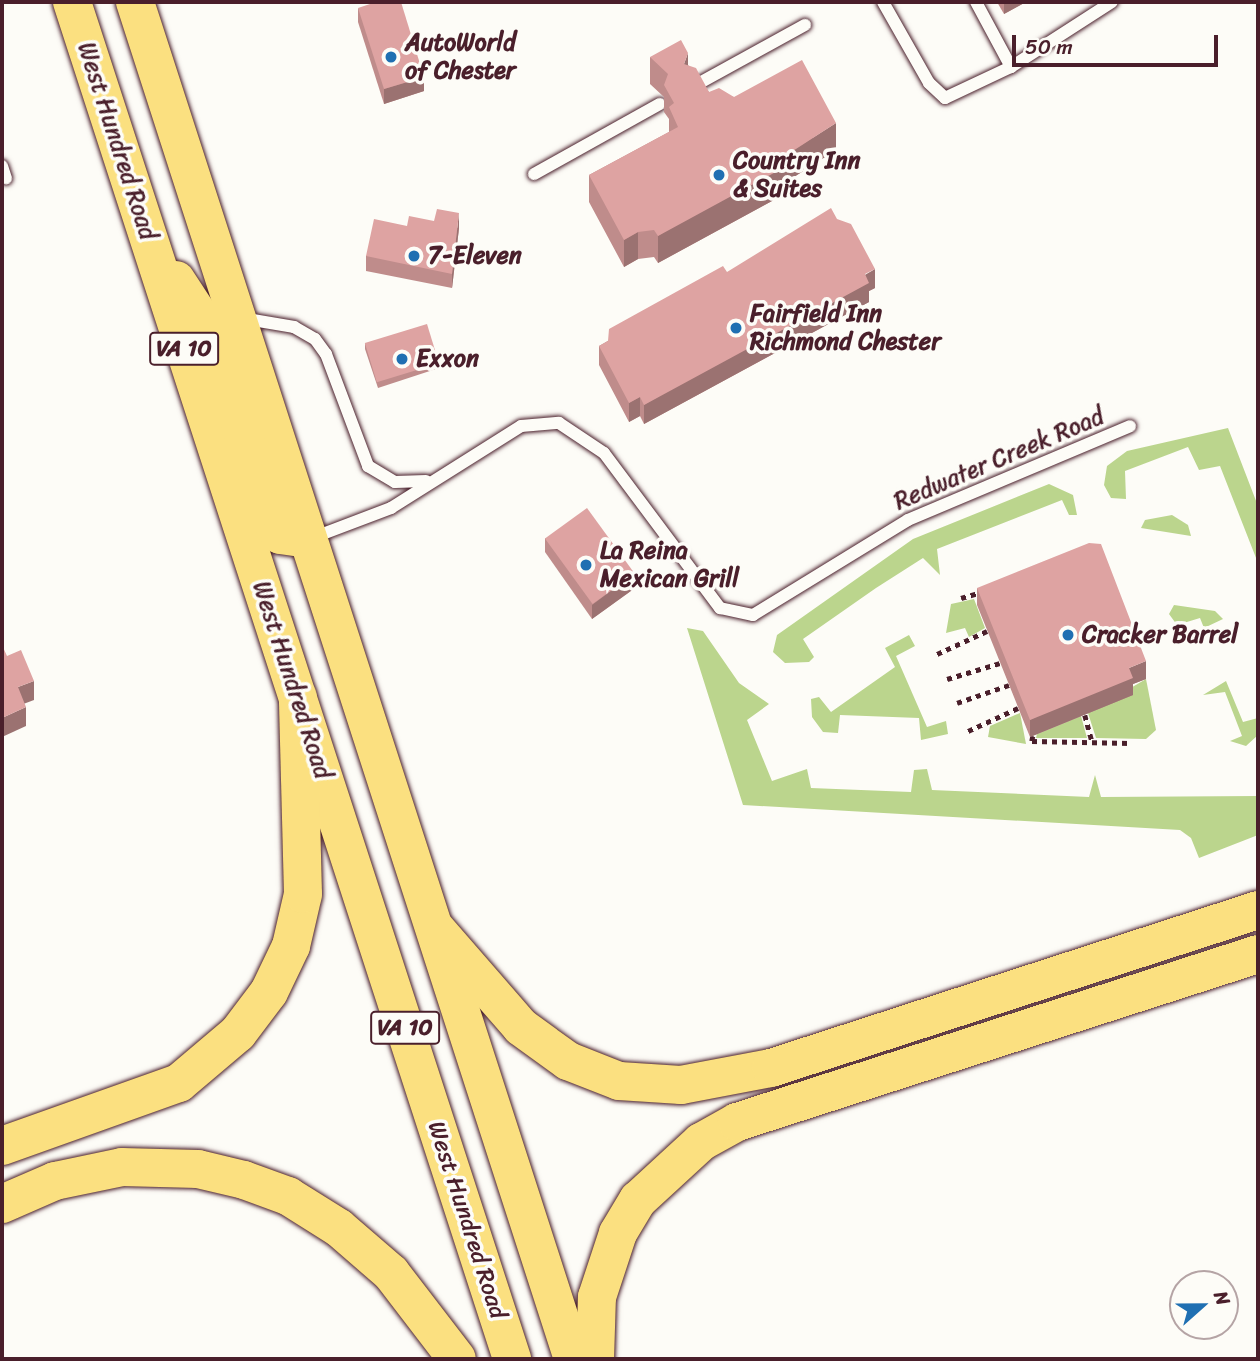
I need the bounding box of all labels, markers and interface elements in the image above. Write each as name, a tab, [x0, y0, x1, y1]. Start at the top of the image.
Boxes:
scale bar	[1015, 21, 1222, 65]
text: 50 m	[1025, 28, 1073, 66]
place label: AutoWorld of Chester	[405, 29, 517, 85]
street label: West Hundred Road	[71, 38, 163, 244]
marker: AutoWorld of Chester	[383, 49, 399, 65]
place label: Country Inn & Suites	[733, 147, 860, 203]
marker: Country Inn & Suites	[711, 167, 727, 183]
place label: 7-Eleven	[428, 242, 522, 270]
marker: 7-Eleven	[406, 248, 422, 264]
place label: Fairfield Inn Richmond Chester	[750, 300, 941, 356]
marker: Fairfield Inn Richmond Chester	[728, 320, 744, 336]
road number: VA 10	[149, 330, 219, 368]
place label: Exxon	[416, 345, 479, 373]
marker: Exxon	[394, 351, 410, 367]
street label: Redwater Creek Road	[890, 402, 1108, 516]
place label: La Reina Mexican Grill	[600, 537, 739, 593]
marker: La Reina Mexican Grill	[578, 557, 594, 573]
street label: West Hundred Road	[246, 577, 338, 783]
place label: Cracker Barrel	[1082, 621, 1238, 649]
marker: Cracker Barrel	[1060, 627, 1076, 643]
road number: VA 10	[370, 1009, 440, 1048]
street label: West Hundred Road	[421, 1117, 513, 1323]
north arrow	[1169, 1270, 1239, 1340]
text: N	[1204, 1286, 1240, 1310]

